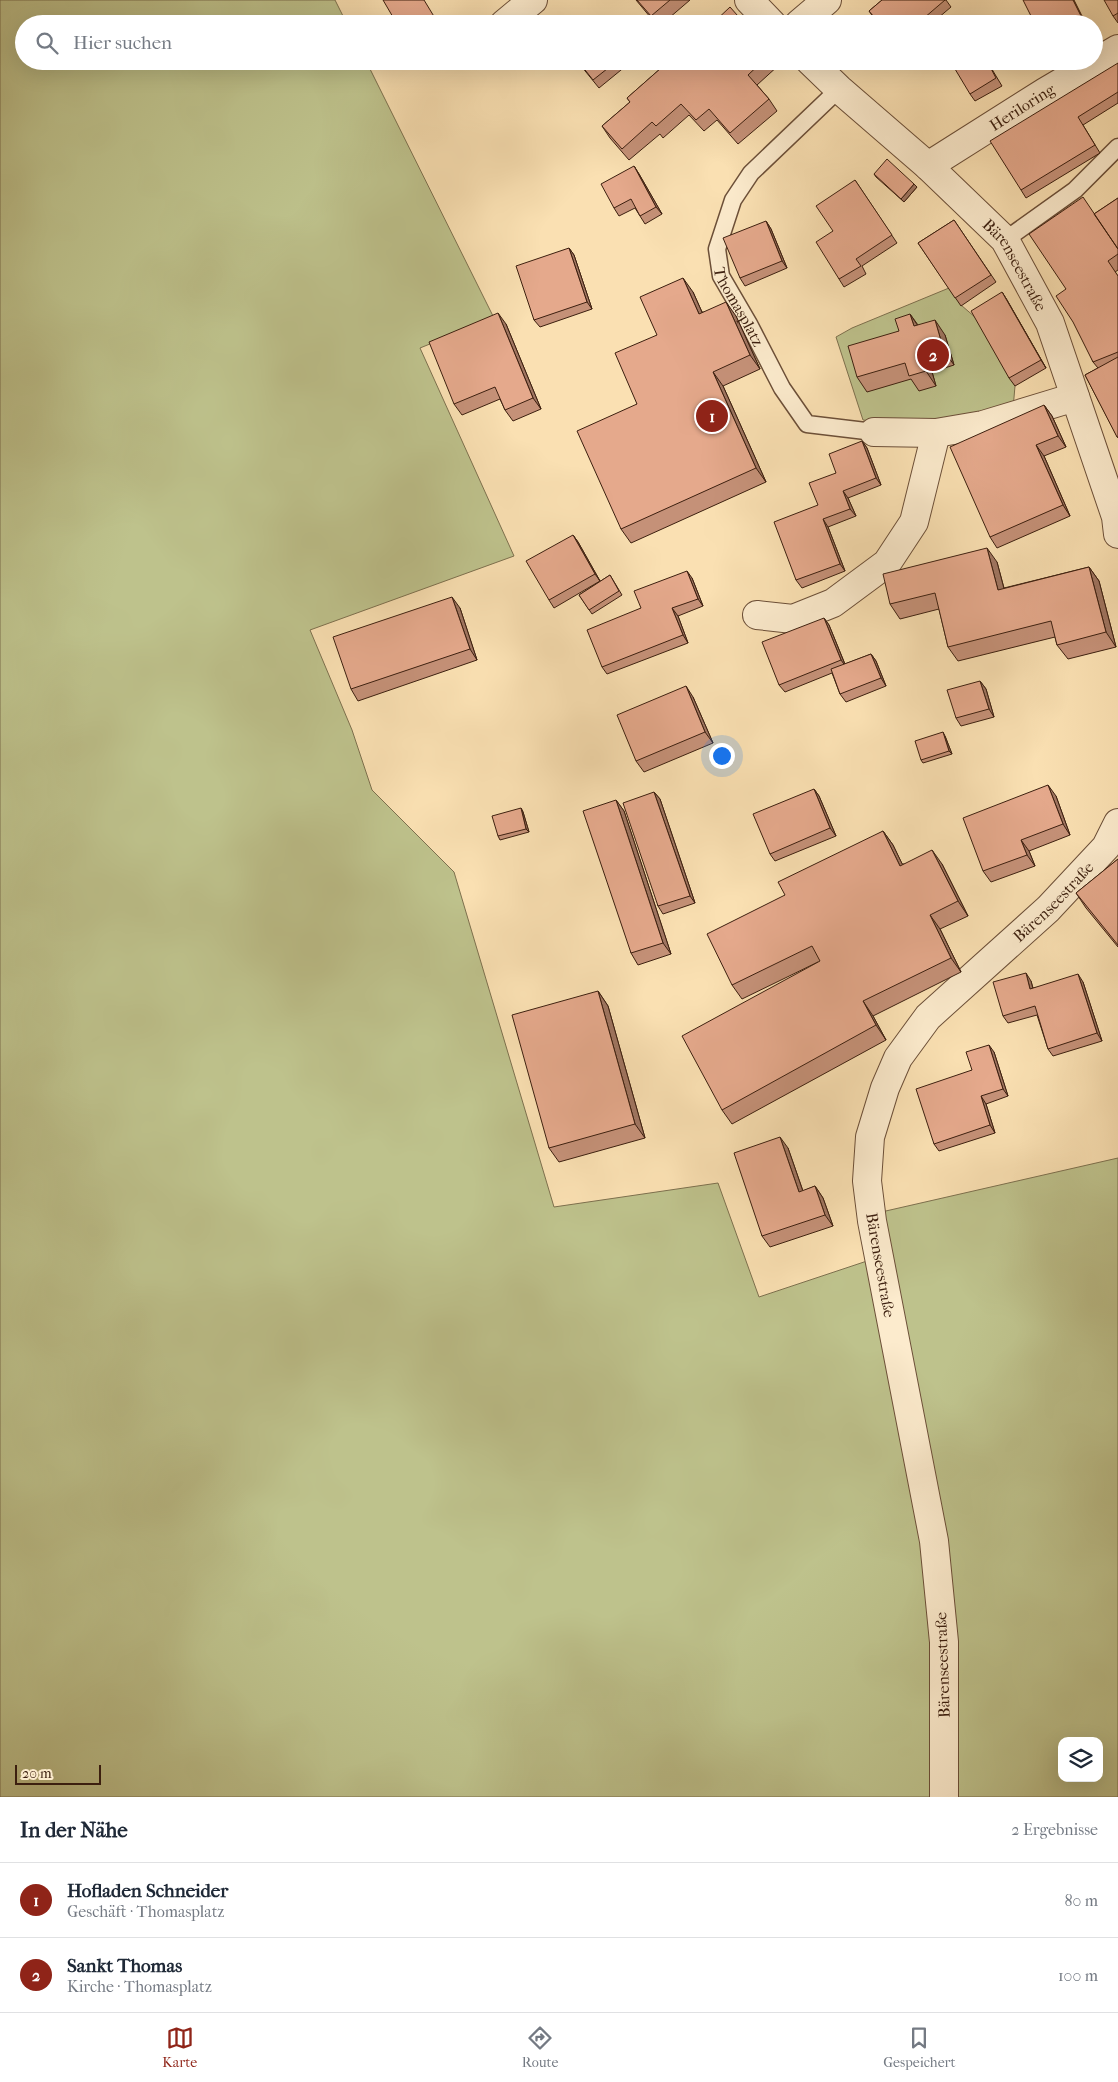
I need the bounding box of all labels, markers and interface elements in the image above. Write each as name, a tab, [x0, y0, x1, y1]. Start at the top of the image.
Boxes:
search box	[15, 15, 1103, 70]
icon: search	[33, 29, 61, 57]
text: Hier suchen	[73, 32, 172, 54]
street label: Heriloring	[986, 79, 1059, 135]
street label: Bärenseestraße	[979, 215, 1051, 314]
street label: Thomasplatz	[710, 266, 768, 349]
pin: 2	[917, 336, 949, 374]
pin: 1	[696, 397, 728, 435]
your location	[709, 743, 735, 769]
street label: Bärenseestraße	[1009, 858, 1098, 946]
street label: Bärenseestraße	[862, 1211, 899, 1319]
street label: Bärenseestraße	[931, 1612, 954, 1718]
map controls	[1058, 1737, 1103, 1782]
button: layers	[1058, 1737, 1103, 1782]
scale bar	[15, 1762, 101, 1785]
text: 20 m	[22, 1765, 52, 1782]
text: In der Nähe	[20, 1818, 128, 1842]
text: 2 Ergebnisse	[1011, 1820, 1098, 1839]
text: Hofladen Schneider	[67, 1880, 228, 1902]
text: 1	[33, 1891, 39, 1910]
text: 80 m	[1064, 1891, 1098, 1910]
text: Geschäft · Thomasplatz	[67, 1902, 224, 1921]
text: Sankt Thomas	[67, 1955, 182, 1977]
text: 2	[32, 1966, 40, 1985]
text: 100 m	[1058, 1966, 1098, 1985]
text: Kirche · Thomasplatz	[67, 1977, 212, 1996]
tab: Karte	[162, 2024, 197, 2071]
tab: Route	[522, 2024, 559, 2071]
tab: Gespeichert	[883, 2024, 956, 2071]

